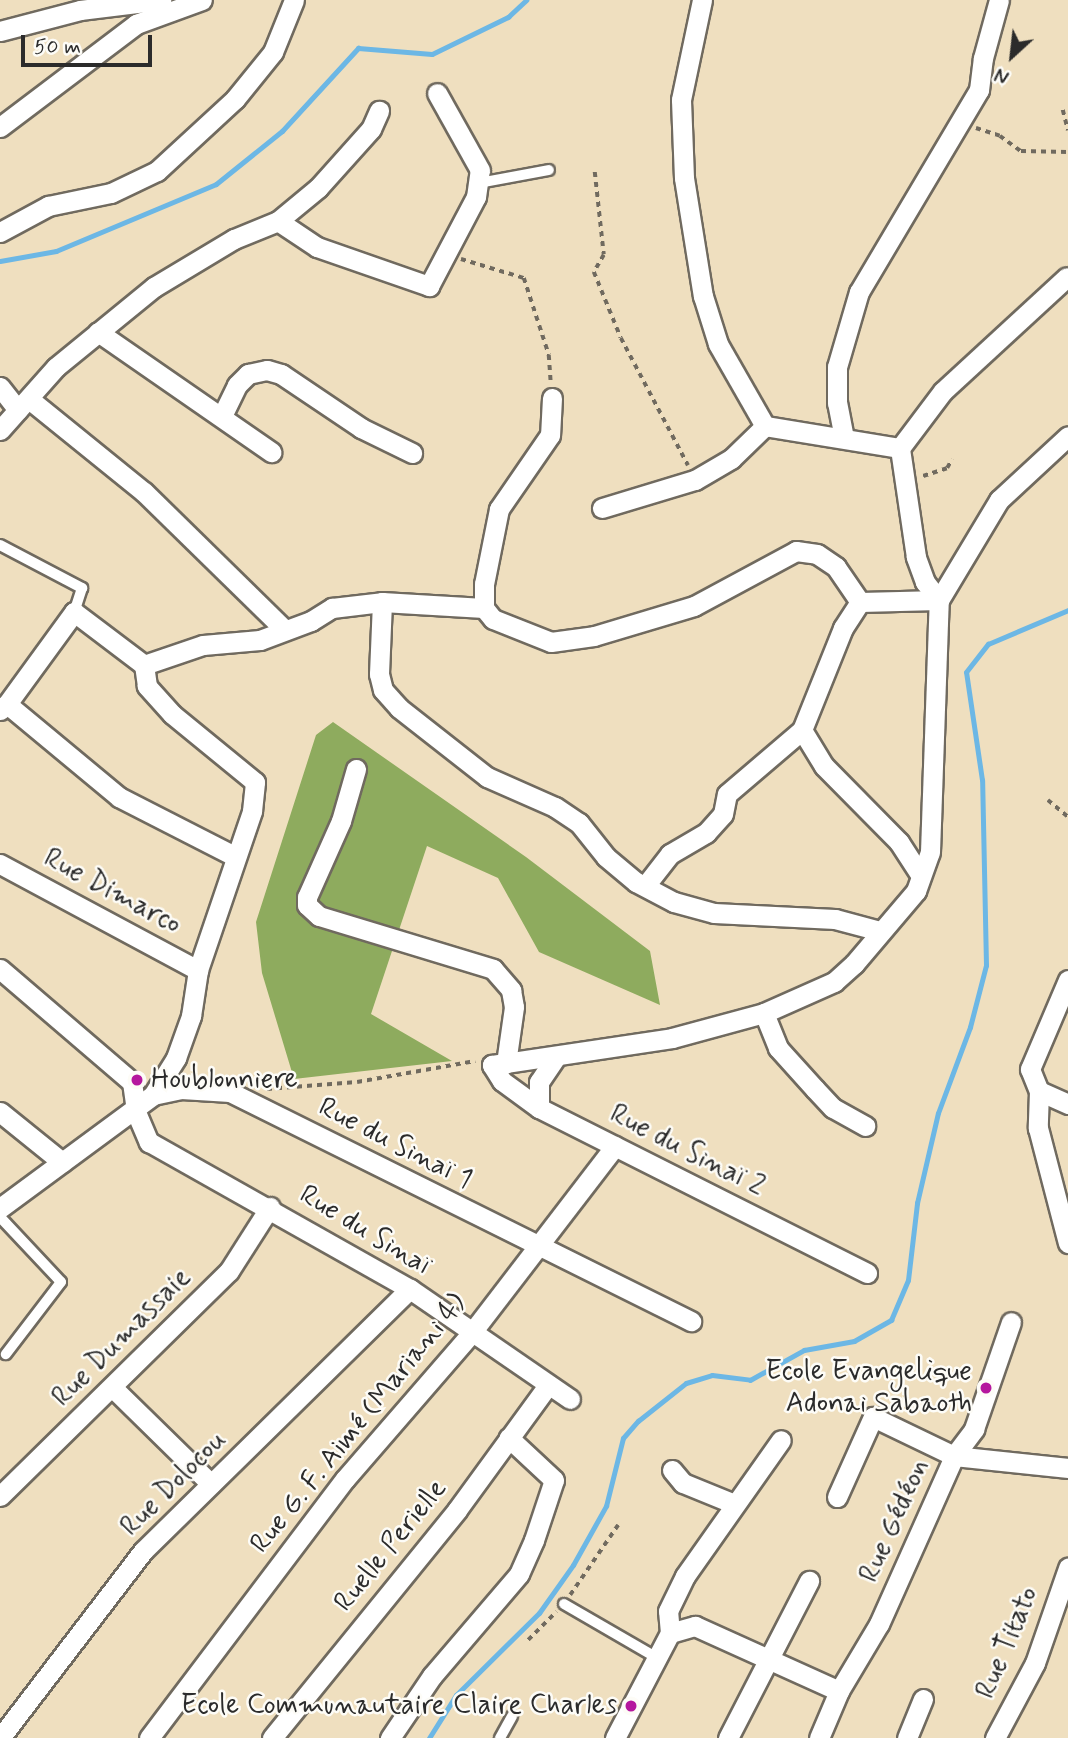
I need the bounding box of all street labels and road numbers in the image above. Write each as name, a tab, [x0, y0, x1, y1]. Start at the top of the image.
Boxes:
street label: Rue Dimarco	[38, 842, 186, 942]
street label: Rue du Sinaï 1	[316, 1093, 474, 1195]
street label: Rue du Sinaï 2	[607, 1099, 767, 1203]
street label: Rue du Sinaï	[296, 1180, 434, 1282]
street label: Rue Dumassaie	[46, 1262, 198, 1414]
street label: Rue G. F. Aimé (Mariani 4)	[244, 1287, 474, 1561]
street label: Rue Dolocou	[115, 1425, 233, 1543]
street label: Rue Gédéon	[853, 1454, 937, 1588]
street label: Ruelle Perielle	[327, 1473, 455, 1619]
street label: Rue Titato	[970, 1584, 1046, 1702]

